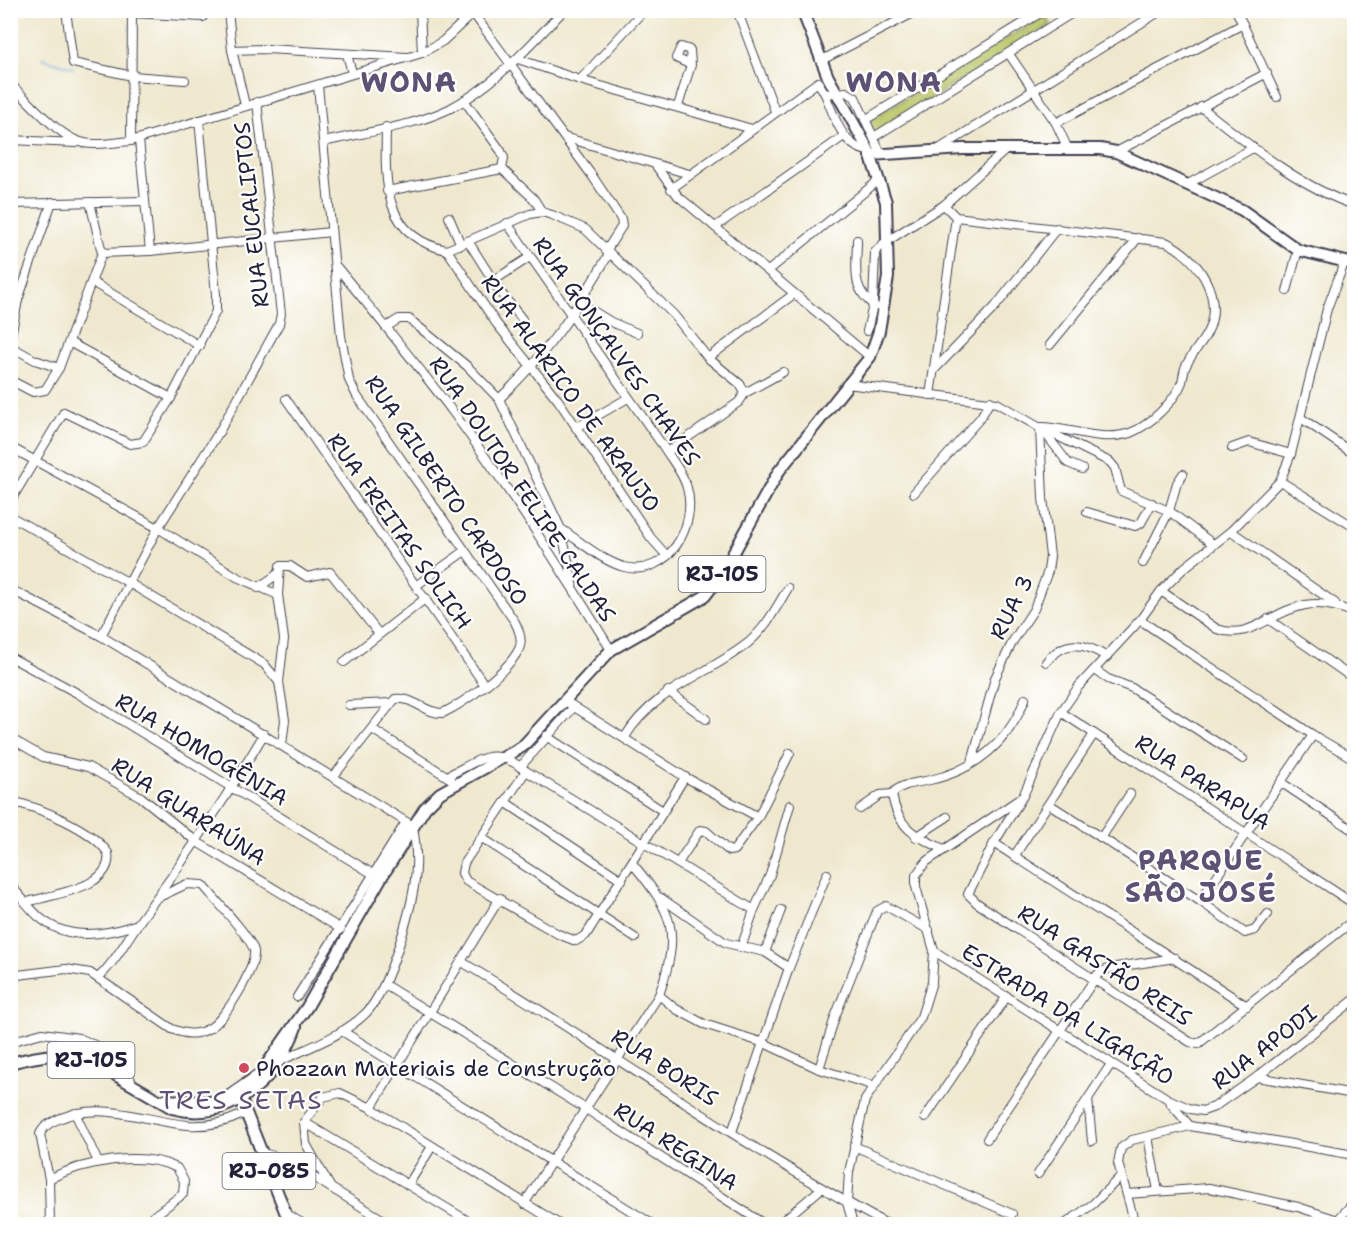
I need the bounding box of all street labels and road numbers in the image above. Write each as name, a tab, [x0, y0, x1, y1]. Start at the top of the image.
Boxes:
street label: RUA EUCALIPTOS	[227, 121, 276, 309]
street label: RUA GONÇALVES CHAVES	[526, 231, 707, 472]
street label: RUA ALARICO DE ARAUJO	[475, 269, 667, 518]
street label: RUA DOUTOR FELIPE CALDAS	[423, 351, 622, 628]
street label: RUA GILBERTO CARDOSO	[358, 369, 535, 611]
street label: RUA FREITAS SOLICH	[321, 427, 478, 635]
road number: RJ-105	[678, 556, 766, 592]
street label: RUA 3	[983, 570, 1040, 644]
street label: RUA HOMOGÊNIA	[110, 686, 293, 812]
street label: RUA PARAPUA	[1130, 728, 1276, 837]
street label: RUA GUARAÚNA	[106, 751, 272, 872]
street label: RUA GASTÃO REIS	[1012, 898, 1197, 1033]
street label: ESTRADA DA LIGAÇÃO	[956, 937, 1179, 1092]
street label: RUA APODI	[1206, 998, 1323, 1096]
street label: RUA BORIS	[606, 1022, 724, 1113]
road number: RJ-105	[48, 1042, 134, 1078]
street label: RUA REGINA	[608, 1095, 743, 1197]
road number: RJ-085	[222, 1153, 316, 1189]

